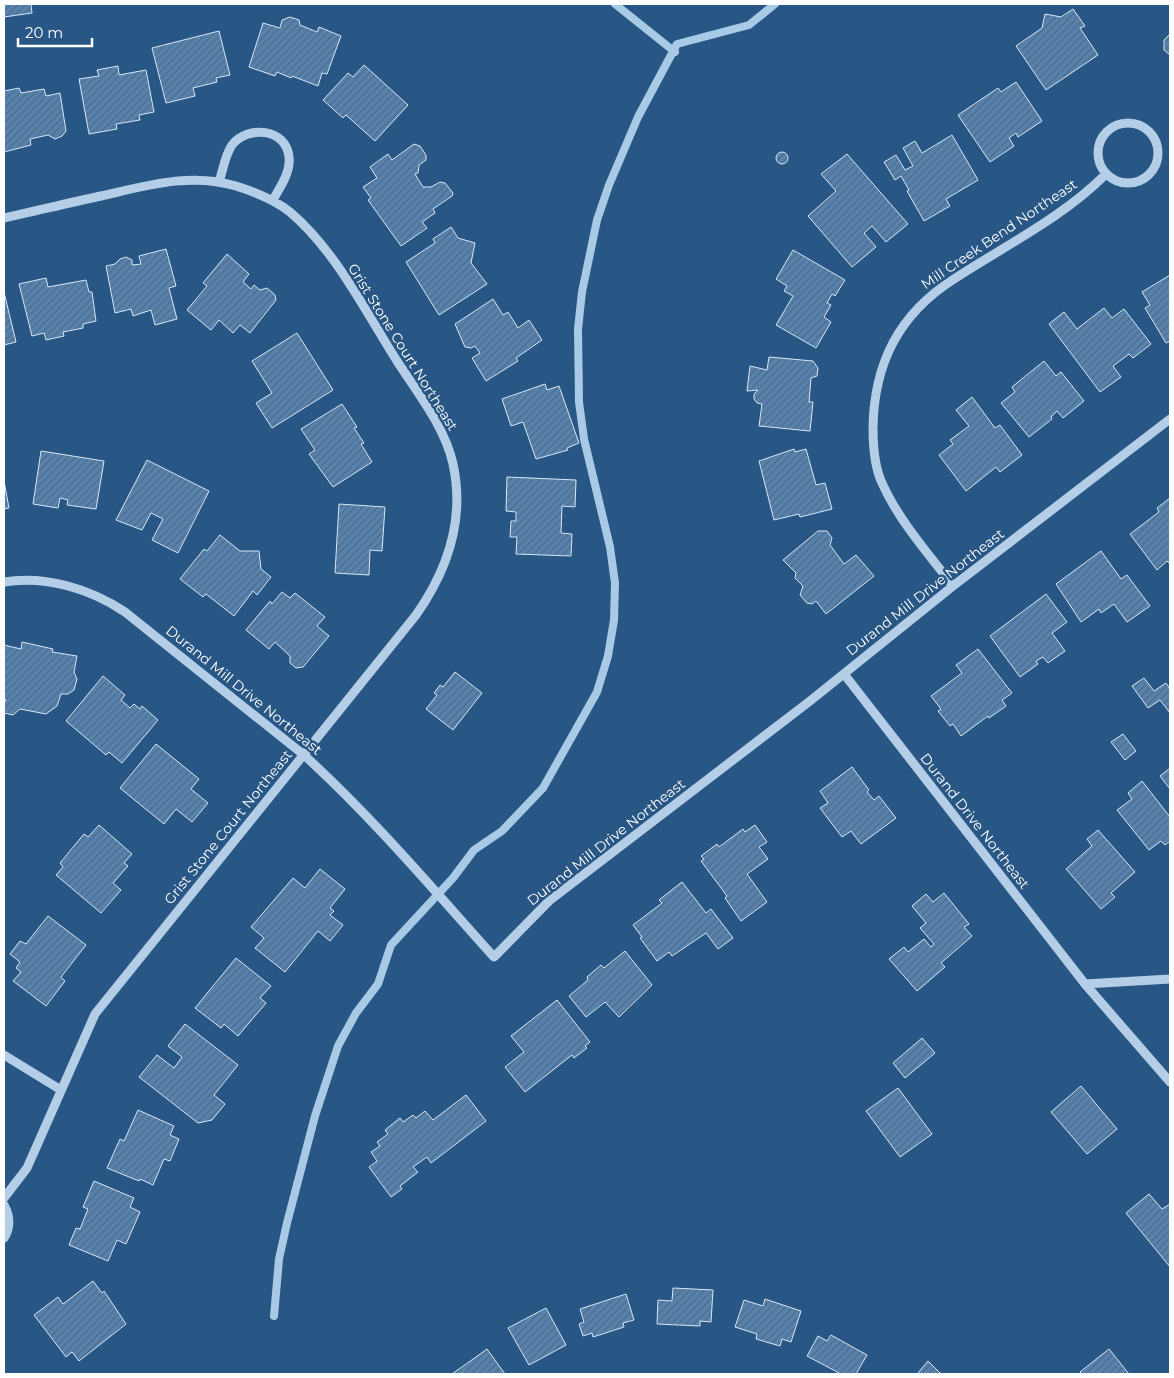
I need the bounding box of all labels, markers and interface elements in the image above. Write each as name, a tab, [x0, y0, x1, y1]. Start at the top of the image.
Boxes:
scale bar	[18, 15, 91, 47]
text: 20 m	[25, 23, 63, 42]
street label: Mill Creek Bend Northeast	[918, 175, 1081, 293]
street label: Grist Stone Court Northeast	[344, 260, 462, 434]
street label: Durand Mill Drive Northeast	[842, 524, 1008, 659]
street label: Durand Mill Drive Northeast	[162, 621, 326, 759]
street label: Grist Stone Court Northeast	[160, 746, 296, 908]
street label: Durand Drive Northeast	[916, 750, 1034, 893]
street label: Durand Mill Drive Northeast	[523, 774, 689, 909]

